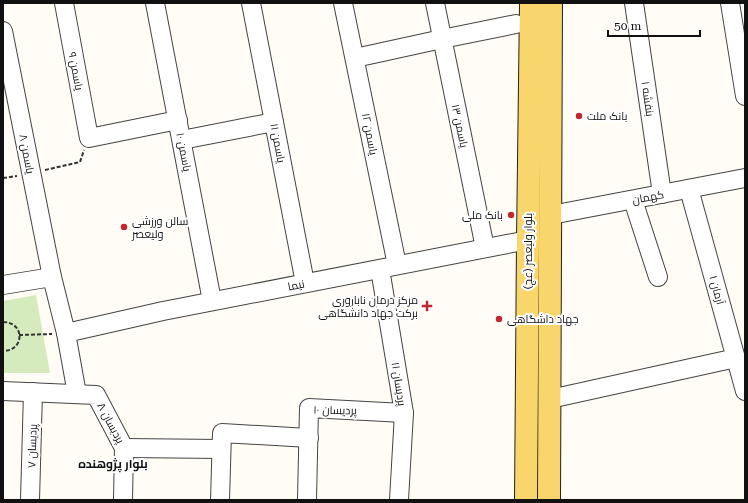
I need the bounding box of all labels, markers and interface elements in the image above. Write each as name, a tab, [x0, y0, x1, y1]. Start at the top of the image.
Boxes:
scale bar	[608, 12, 700, 38]
text: 50 m	[614, 19, 641, 33]
street label: یاسمن ۹	[65, 51, 86, 91]
street label: بنفشه ۱	[639, 81, 656, 117]
street label: یاسمن ۱۳	[449, 103, 470, 149]
place label: بانک ملت	[587, 110, 627, 123]
marker: بانک ملت	[574, 111, 584, 121]
street label: یاسمن ۱۲	[359, 112, 380, 156]
street label: یاسمن ۱۱	[267, 122, 288, 164]
street label: یاسمن ۱۰	[173, 132, 194, 173]
street label: یاسمن ۸	[16, 133, 37, 175]
street label: کهمان	[631, 188, 665, 207]
place label: بانک ملی	[462, 209, 503, 222]
marker: بانک ملی	[506, 210, 516, 220]
street label: بلوار ولیعصر (عج)	[522, 213, 536, 289]
place label: سالن ورزشی ولیعصر	[131, 215, 188, 241]
marker: سالن ورزشی ولیعصر	[119, 222, 129, 232]
street label: آرمان ۱	[706, 274, 727, 306]
street label: نیما	[287, 277, 306, 293]
place label: مرکز درمان ناباروری برکت جهاد دانشگاهی	[318, 294, 418, 320]
marker: مرکز درمان ناباروری برکت جهاد دانشگاهی	[421, 300, 433, 312]
place label: جهاد داشگاهی	[507, 313, 579, 326]
marker: جهاد داشگاهی	[494, 314, 504, 324]
street label: پردیسان ۱۱	[389, 361, 408, 407]
street label: پردیسان ۸	[94, 401, 127, 446]
street label: پردیسان ۱۰	[313, 404, 357, 417]
street label: پردیسان ۷	[25, 424, 40, 468]
district label: بلوار پژوهنده	[78, 457, 148, 473]

